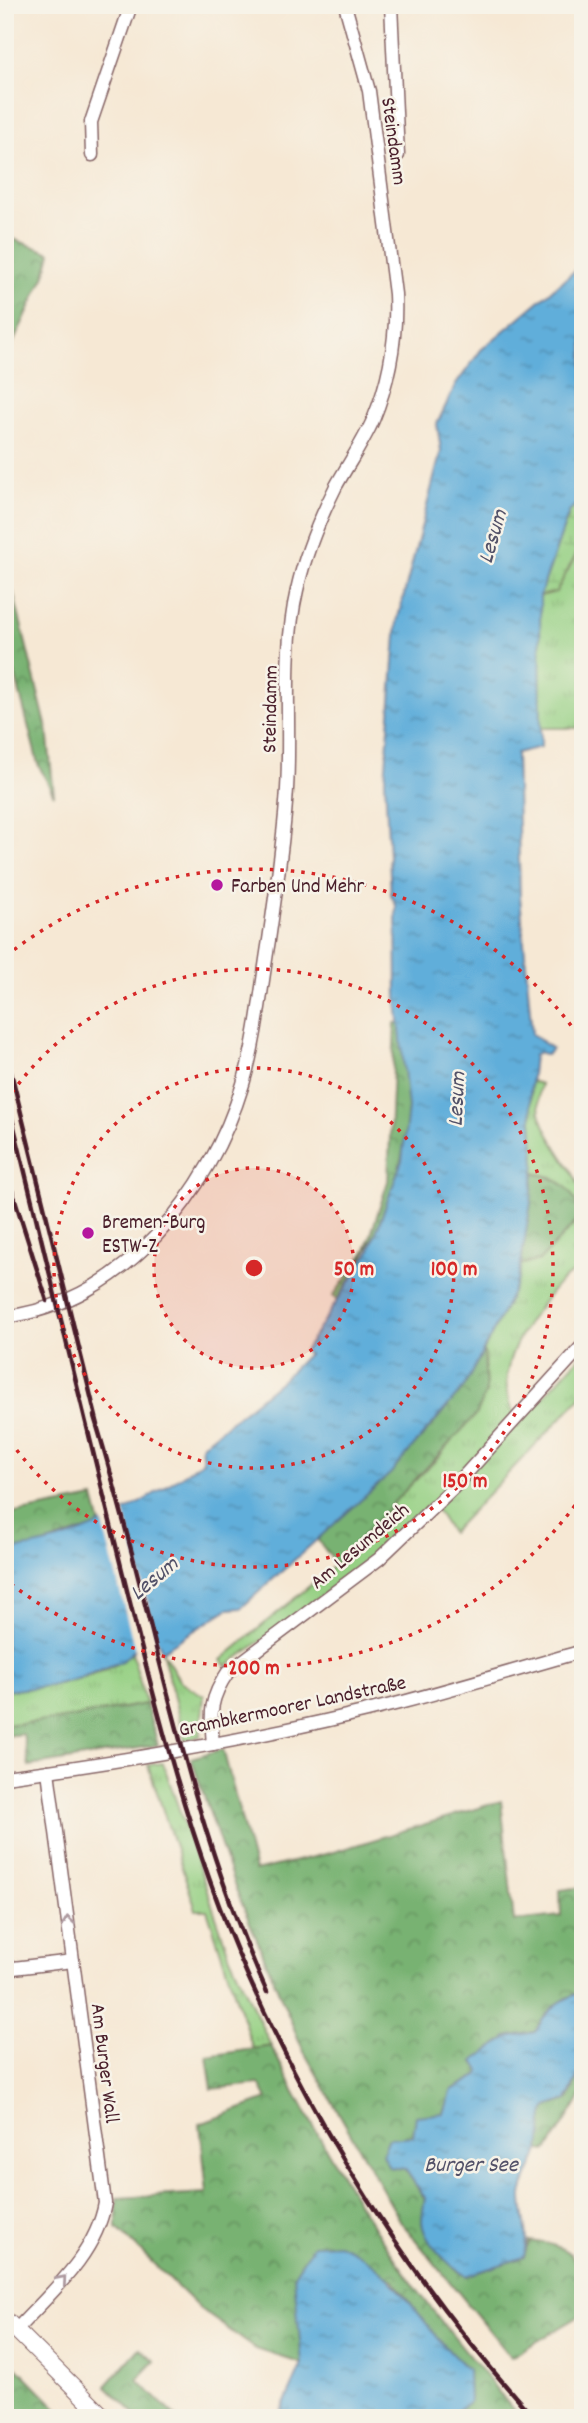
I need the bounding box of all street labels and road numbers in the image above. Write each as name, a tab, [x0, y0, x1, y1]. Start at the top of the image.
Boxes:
street label: Steindamm	[371, 96, 413, 187]
street label: Steindamm	[256, 665, 288, 753]
street label: Am Lesumdeich	[305, 1497, 417, 1598]
street label: Grambkermoorer Landstraße	[176, 1669, 409, 1747]
street label: Am Burger Wall	[81, 2002, 125, 2125]

